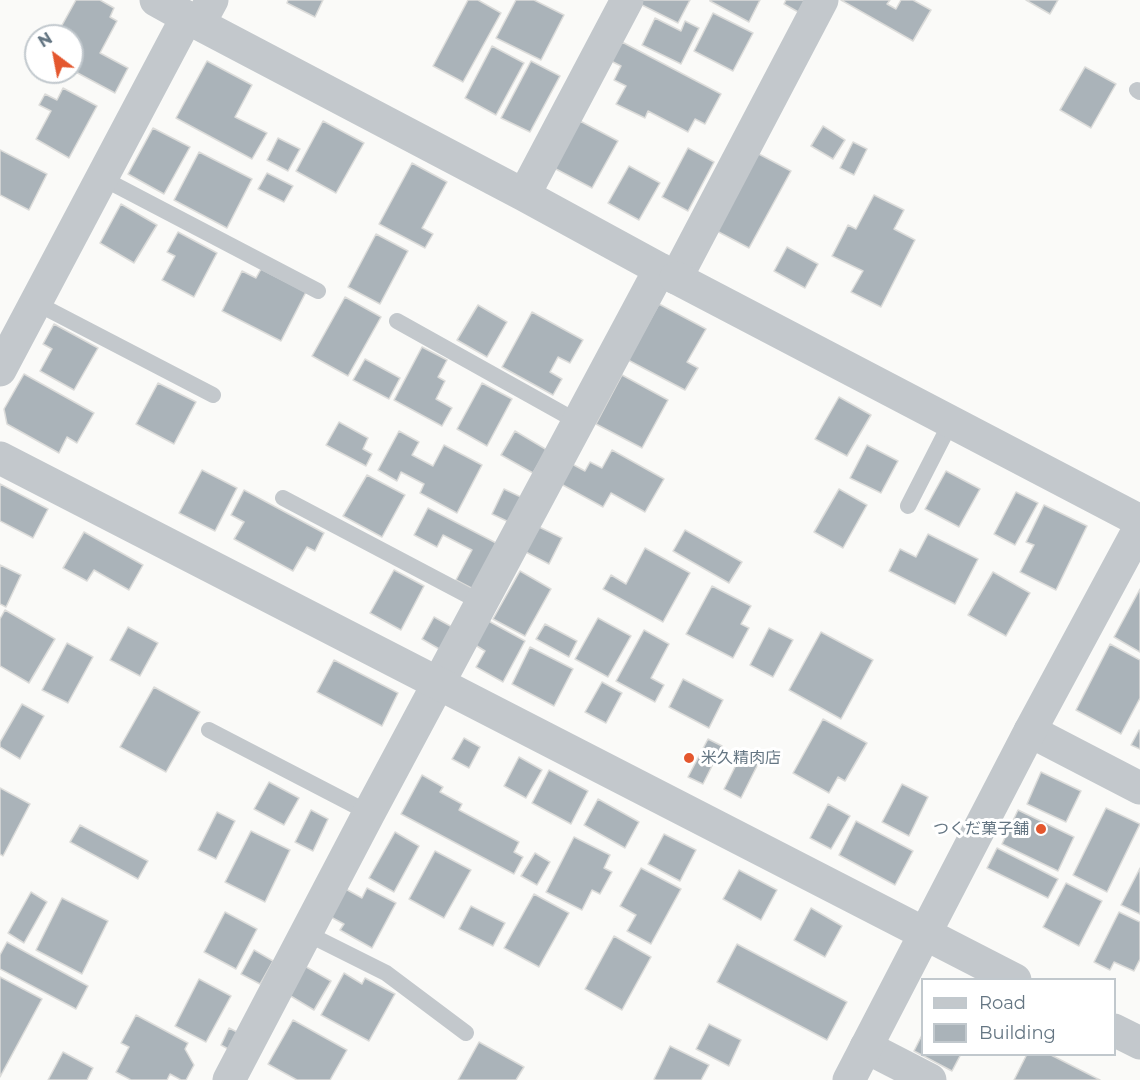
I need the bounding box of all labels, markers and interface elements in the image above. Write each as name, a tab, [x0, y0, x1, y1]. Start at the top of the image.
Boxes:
north arrow	[24, 24, 84, 84]
text: N	[35, 29, 56, 51]
place label: 米久精肉店	[701, 748, 781, 768]
marker: 米久精肉店	[682, 751, 696, 765]
place label: つくだ菓子舗	[933, 819, 1029, 839]
marker: つくだ菓子舗	[1034, 822, 1048, 836]
legend	[921, 978, 1116, 1056]
text: Road	[979, 992, 1026, 1014]
text: Building	[979, 1022, 1056, 1044]

